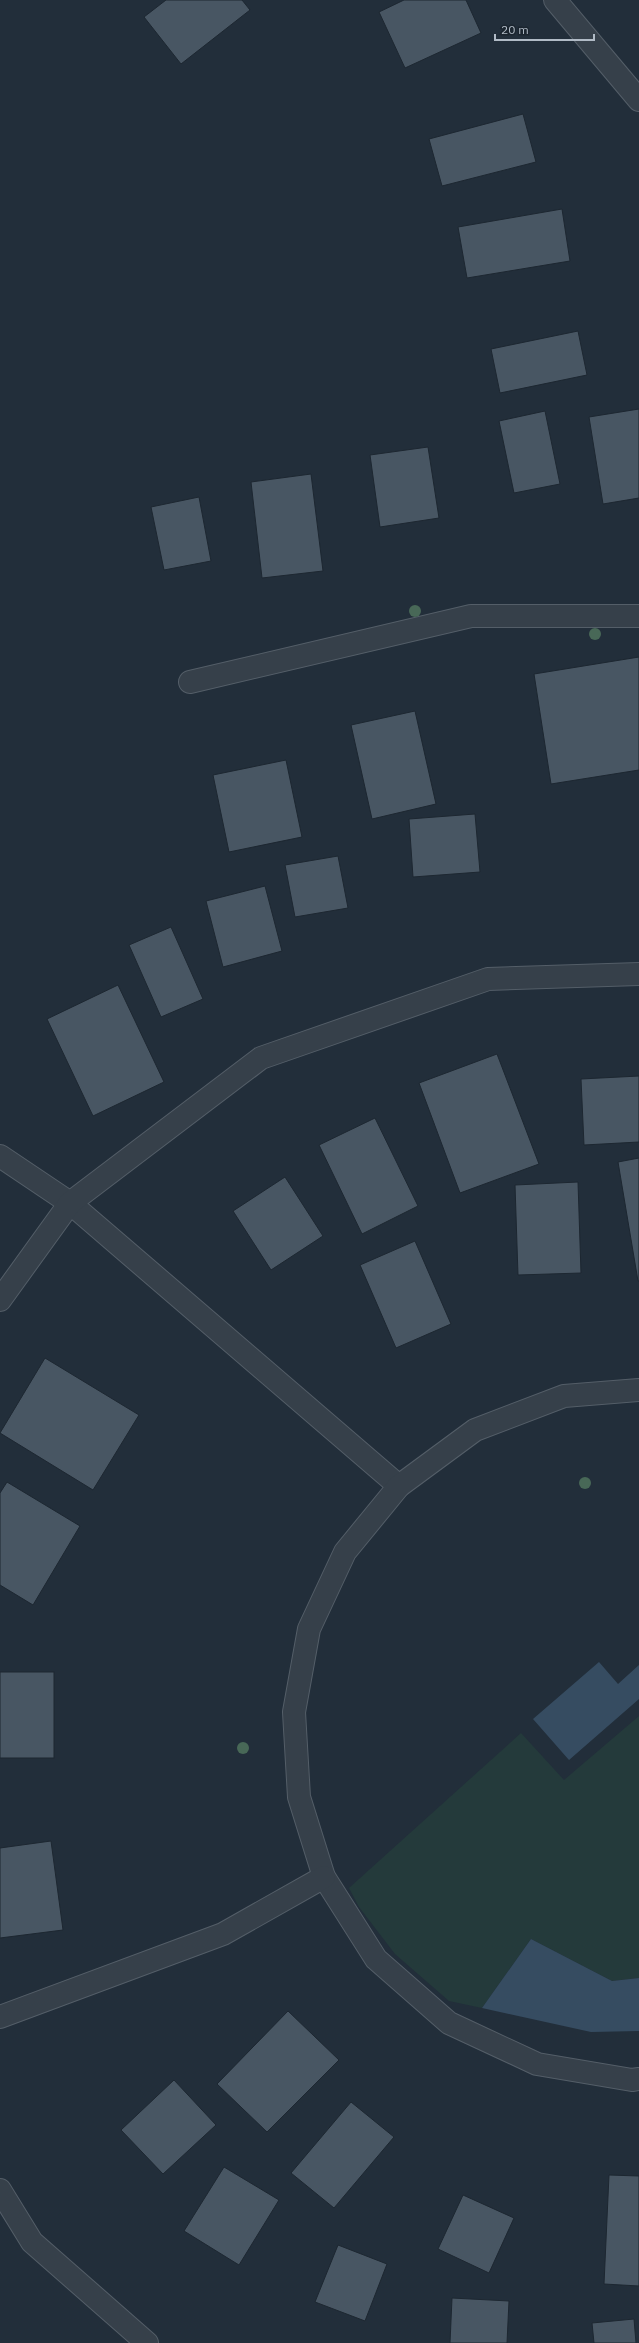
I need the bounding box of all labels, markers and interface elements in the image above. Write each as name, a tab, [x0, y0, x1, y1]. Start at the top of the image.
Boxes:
scale bar	[495, 16, 594, 42]
text: 20 m	[501, 22, 529, 37]

